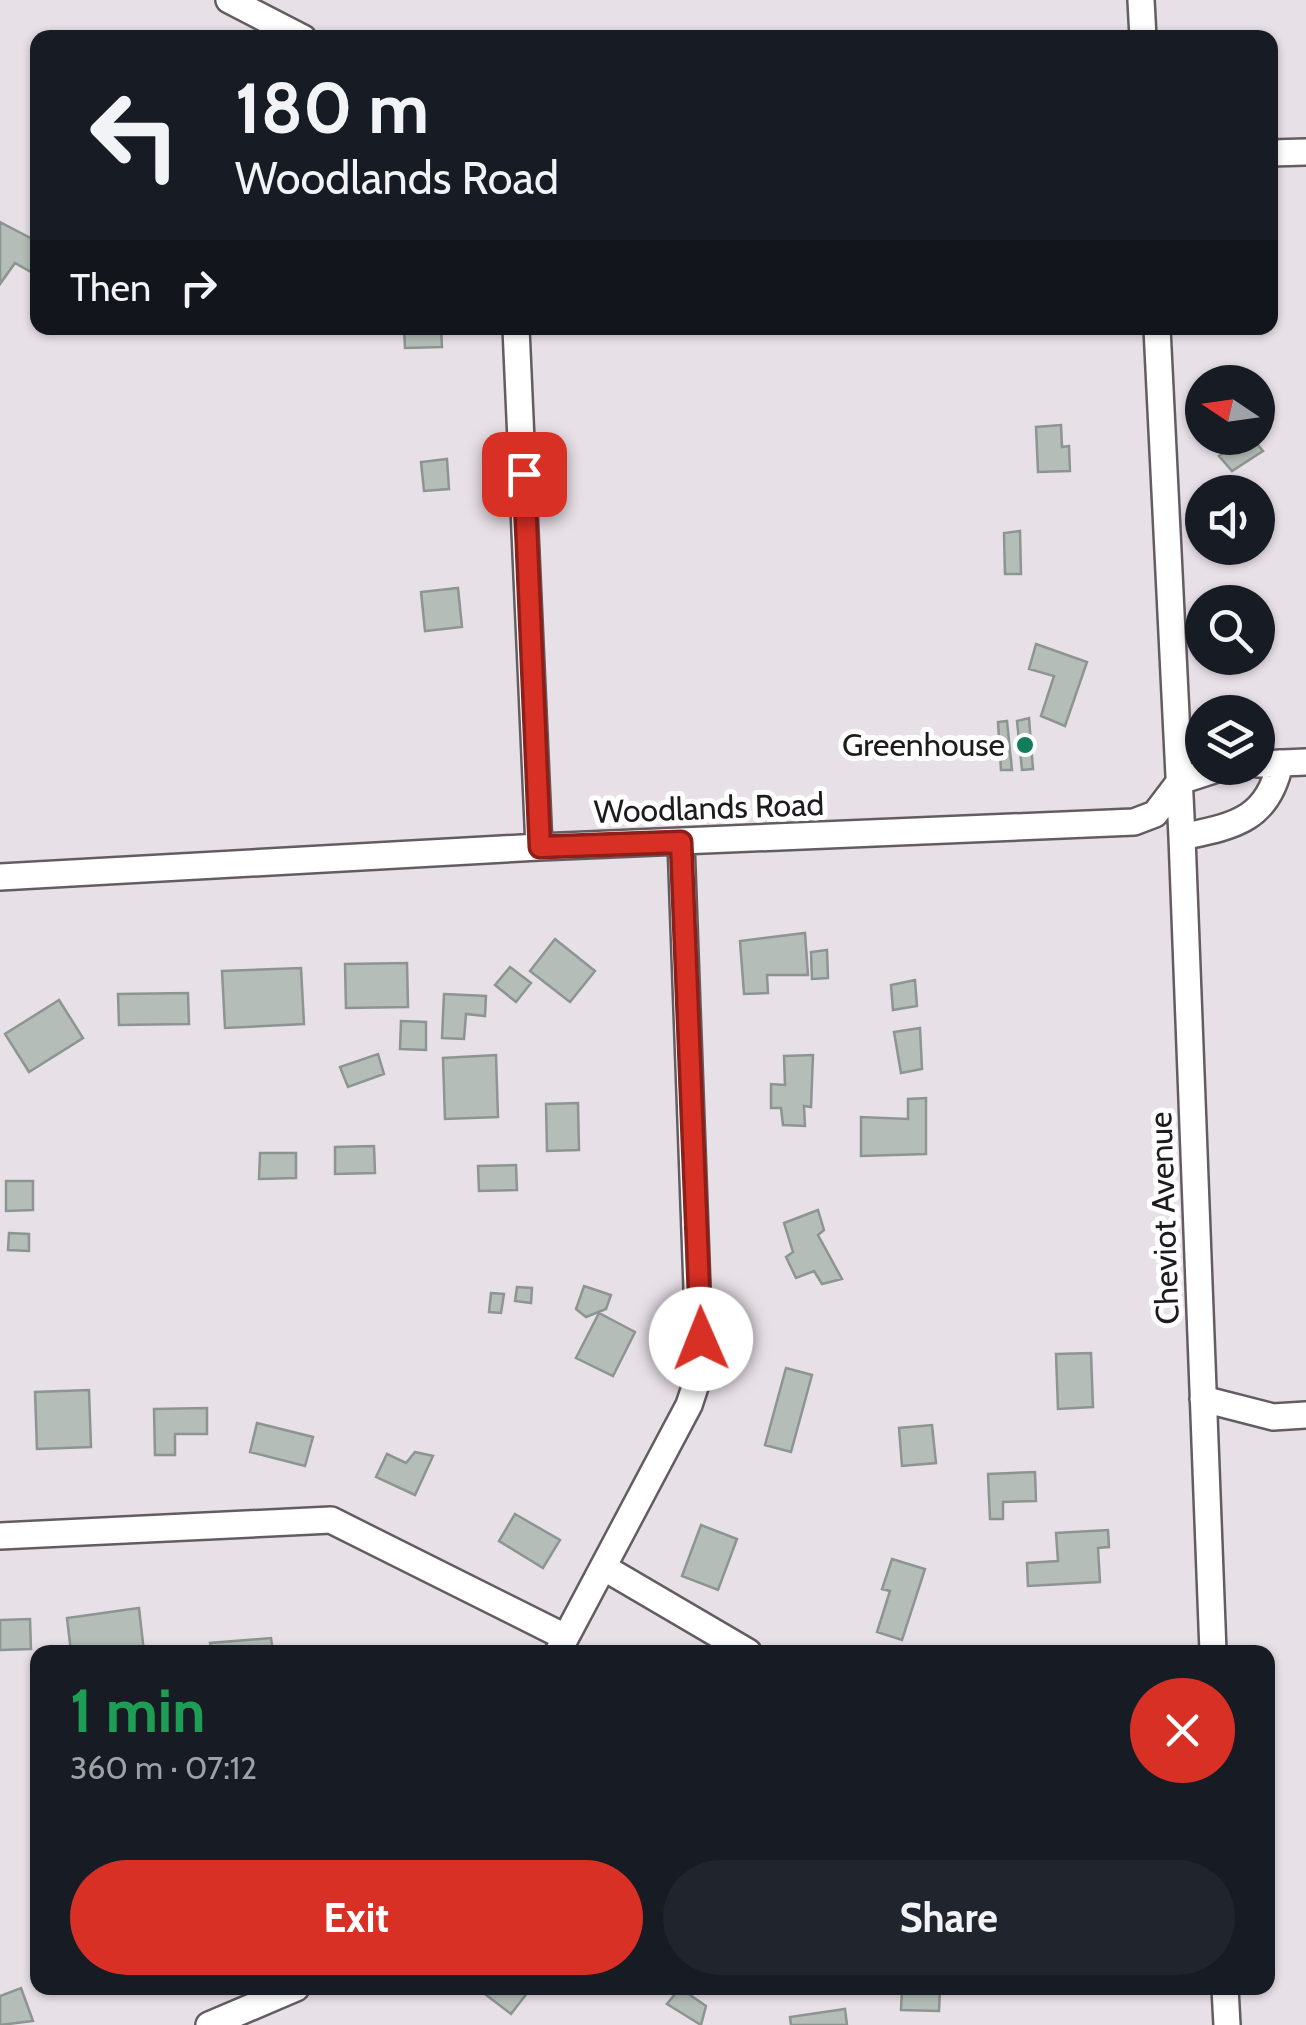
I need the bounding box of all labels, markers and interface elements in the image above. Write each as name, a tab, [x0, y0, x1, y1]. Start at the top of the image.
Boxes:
text: 180 m	[235, 65, 429, 151]
icon: left	[70, 70, 200, 200]
text: Woodlands Road	[235, 151, 559, 205]
icon: right	[171, 260, 226, 315]
text: Then	[70, 264, 151, 311]
north arrow	[1185, 365, 1275, 455]
map controls	[1185, 365, 1275, 785]
pin	[482, 432, 567, 517]
icon: arrive	[497, 447, 552, 502]
button: sound	[1185, 475, 1275, 565]
button: search	[1185, 585, 1275, 675]
button: layers	[1185, 695, 1275, 785]
place label: Greenhouse	[842, 725, 1005, 764]
marker: Greenhouse	[1014, 734, 1036, 756]
street label: Woodlands Road	[593, 784, 825, 831]
street label: Cheviot Avenue	[1140, 1111, 1187, 1325]
position arrow	[649, 1287, 753, 1391]
text: 1 min	[70, 1674, 205, 1747]
button: close	[1130, 1678, 1235, 1783]
text: 360 m · 07:12	[70, 1748, 257, 1787]
button: Exit	[70, 1860, 643, 1975]
button: Share	[663, 1860, 1235, 1975]

